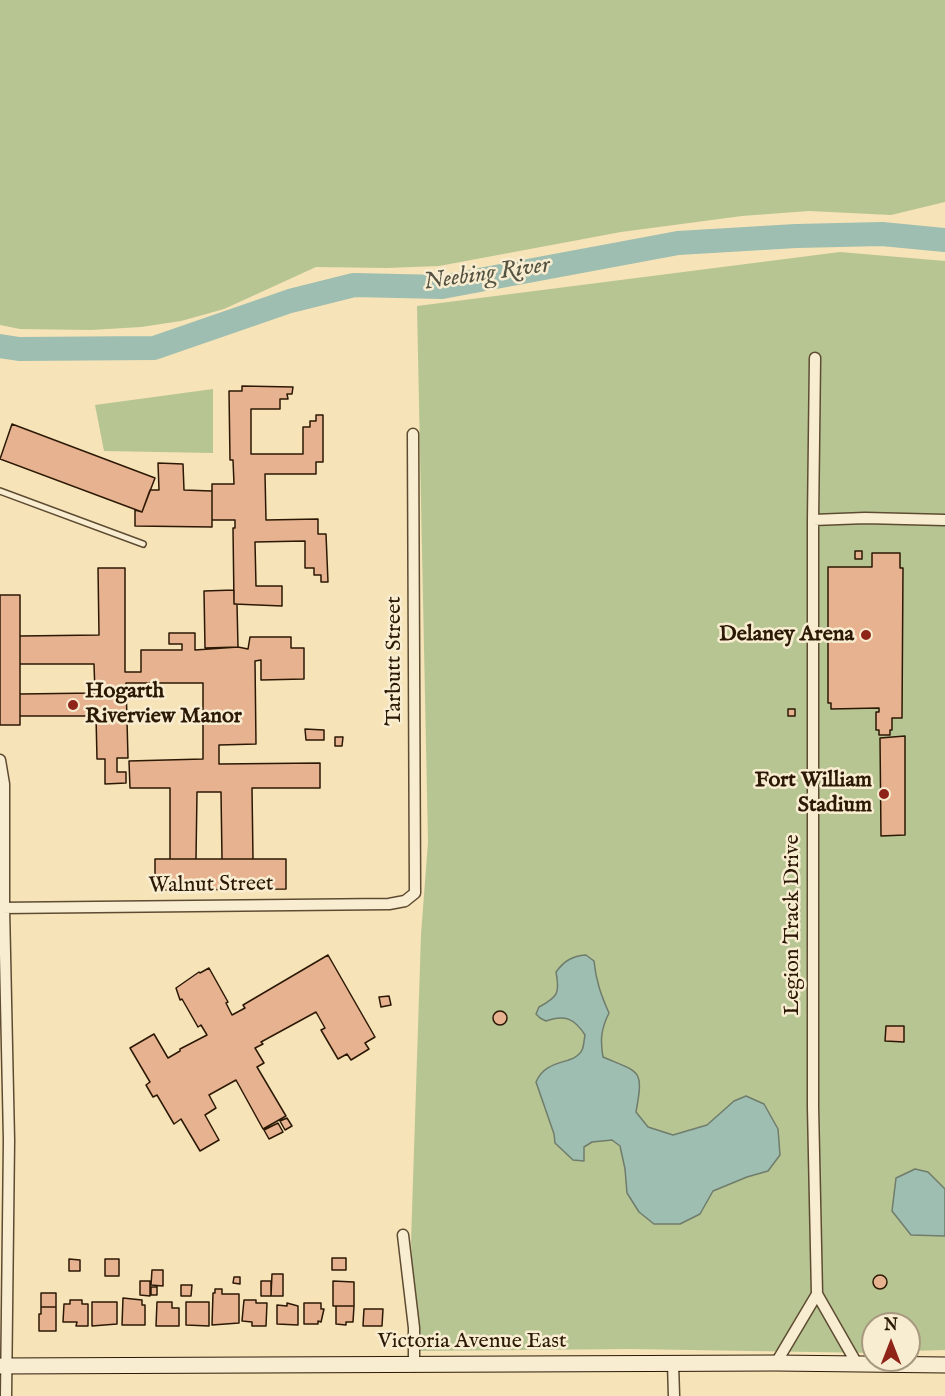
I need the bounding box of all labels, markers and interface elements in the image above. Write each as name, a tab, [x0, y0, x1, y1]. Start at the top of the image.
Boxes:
water label: Neebing River	[422, 252, 552, 298]
street label: Tarbutt Street	[382, 596, 408, 726]
place label: Delaney Arena	[719, 622, 854, 648]
marker: Delaney Arena	[859, 628, 873, 642]
place label: Hogarth Riverview Manor	[85, 679, 242, 730]
marker: Hogarth Riverview Manor	[66, 698, 80, 712]
place label: Fort William Stadium	[755, 768, 872, 819]
marker: Fort William Stadium	[877, 787, 891, 801]
street label: Legion Track Drive	[780, 834, 806, 1016]
street label: Walnut Street	[148, 872, 274, 900]
north arrow	[861, 1312, 921, 1372]
text: N	[884, 1316, 898, 1336]
street label: Victoria Avenue East	[377, 1329, 567, 1355]

